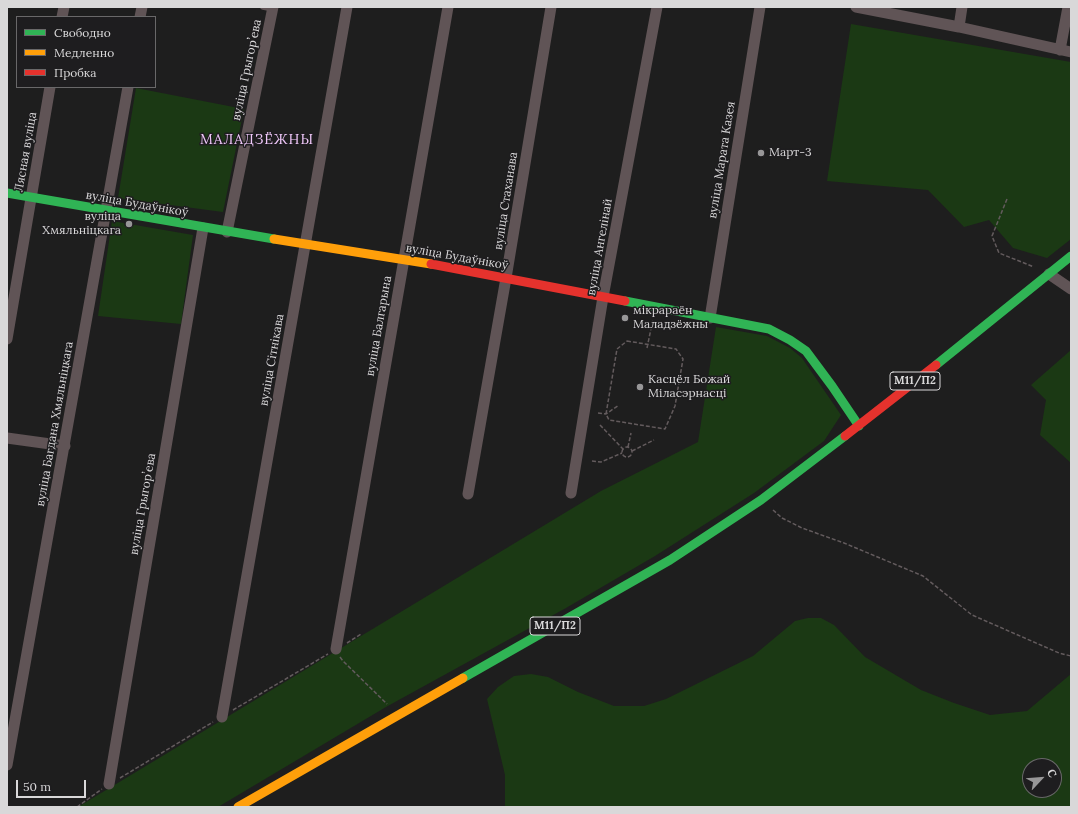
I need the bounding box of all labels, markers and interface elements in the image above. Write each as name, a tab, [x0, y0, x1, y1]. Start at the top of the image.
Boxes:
legend	[16, 16, 156, 88]
street label: вуліца Грыгорʼева	[229, 18, 265, 122]
text: Свободно	[54, 25, 111, 40]
text: Медленно	[54, 45, 114, 60]
text: Пробка	[54, 65, 96, 80]
street label: вуліца Марата Казея	[706, 100, 738, 220]
street label: Лясная вуліца	[12, 111, 40, 193]
district label: МАЛАДЗЁЖНЫ	[200, 132, 314, 148]
place label: Март-3	[769, 146, 812, 160]
marker: Март-3	[756, 148, 766, 158]
street label: вуліца Стаханава	[491, 151, 521, 251]
street label: вуліца Будаўнікоў	[85, 188, 189, 220]
street label: вуліца Ангелінай	[584, 197, 616, 297]
place label: вуліца Хмяльніцкага	[42, 210, 121, 238]
marker: вуліца Хмяльніцкага	[124, 219, 134, 229]
street label: вуліца Будаўнікоў	[405, 241, 509, 273]
street label: вуліца Балгарына	[363, 275, 395, 377]
place label: мікрараён Маладзёжны	[633, 304, 708, 332]
street label: вуліца Сітнікава	[257, 313, 287, 407]
marker: мікрараён Маладзёжны	[620, 313, 630, 323]
street label: вуліца Багдана Хмяльніцкага	[33, 340, 77, 508]
road number: М11/П2	[890, 372, 940, 390]
place label: Касцёл Божай Міласэрнасці	[648, 373, 730, 401]
marker: Касцёл Божай Міласэрнасці	[635, 382, 645, 392]
street label: вуліца Грыгорʼева	[127, 452, 159, 556]
road number: М11/П2	[530, 617, 580, 635]
north arrow	[1022, 758, 1062, 798]
text: С	[1044, 767, 1060, 780]
scale bar	[18, 772, 88, 798]
text: 50 m	[23, 779, 51, 794]

